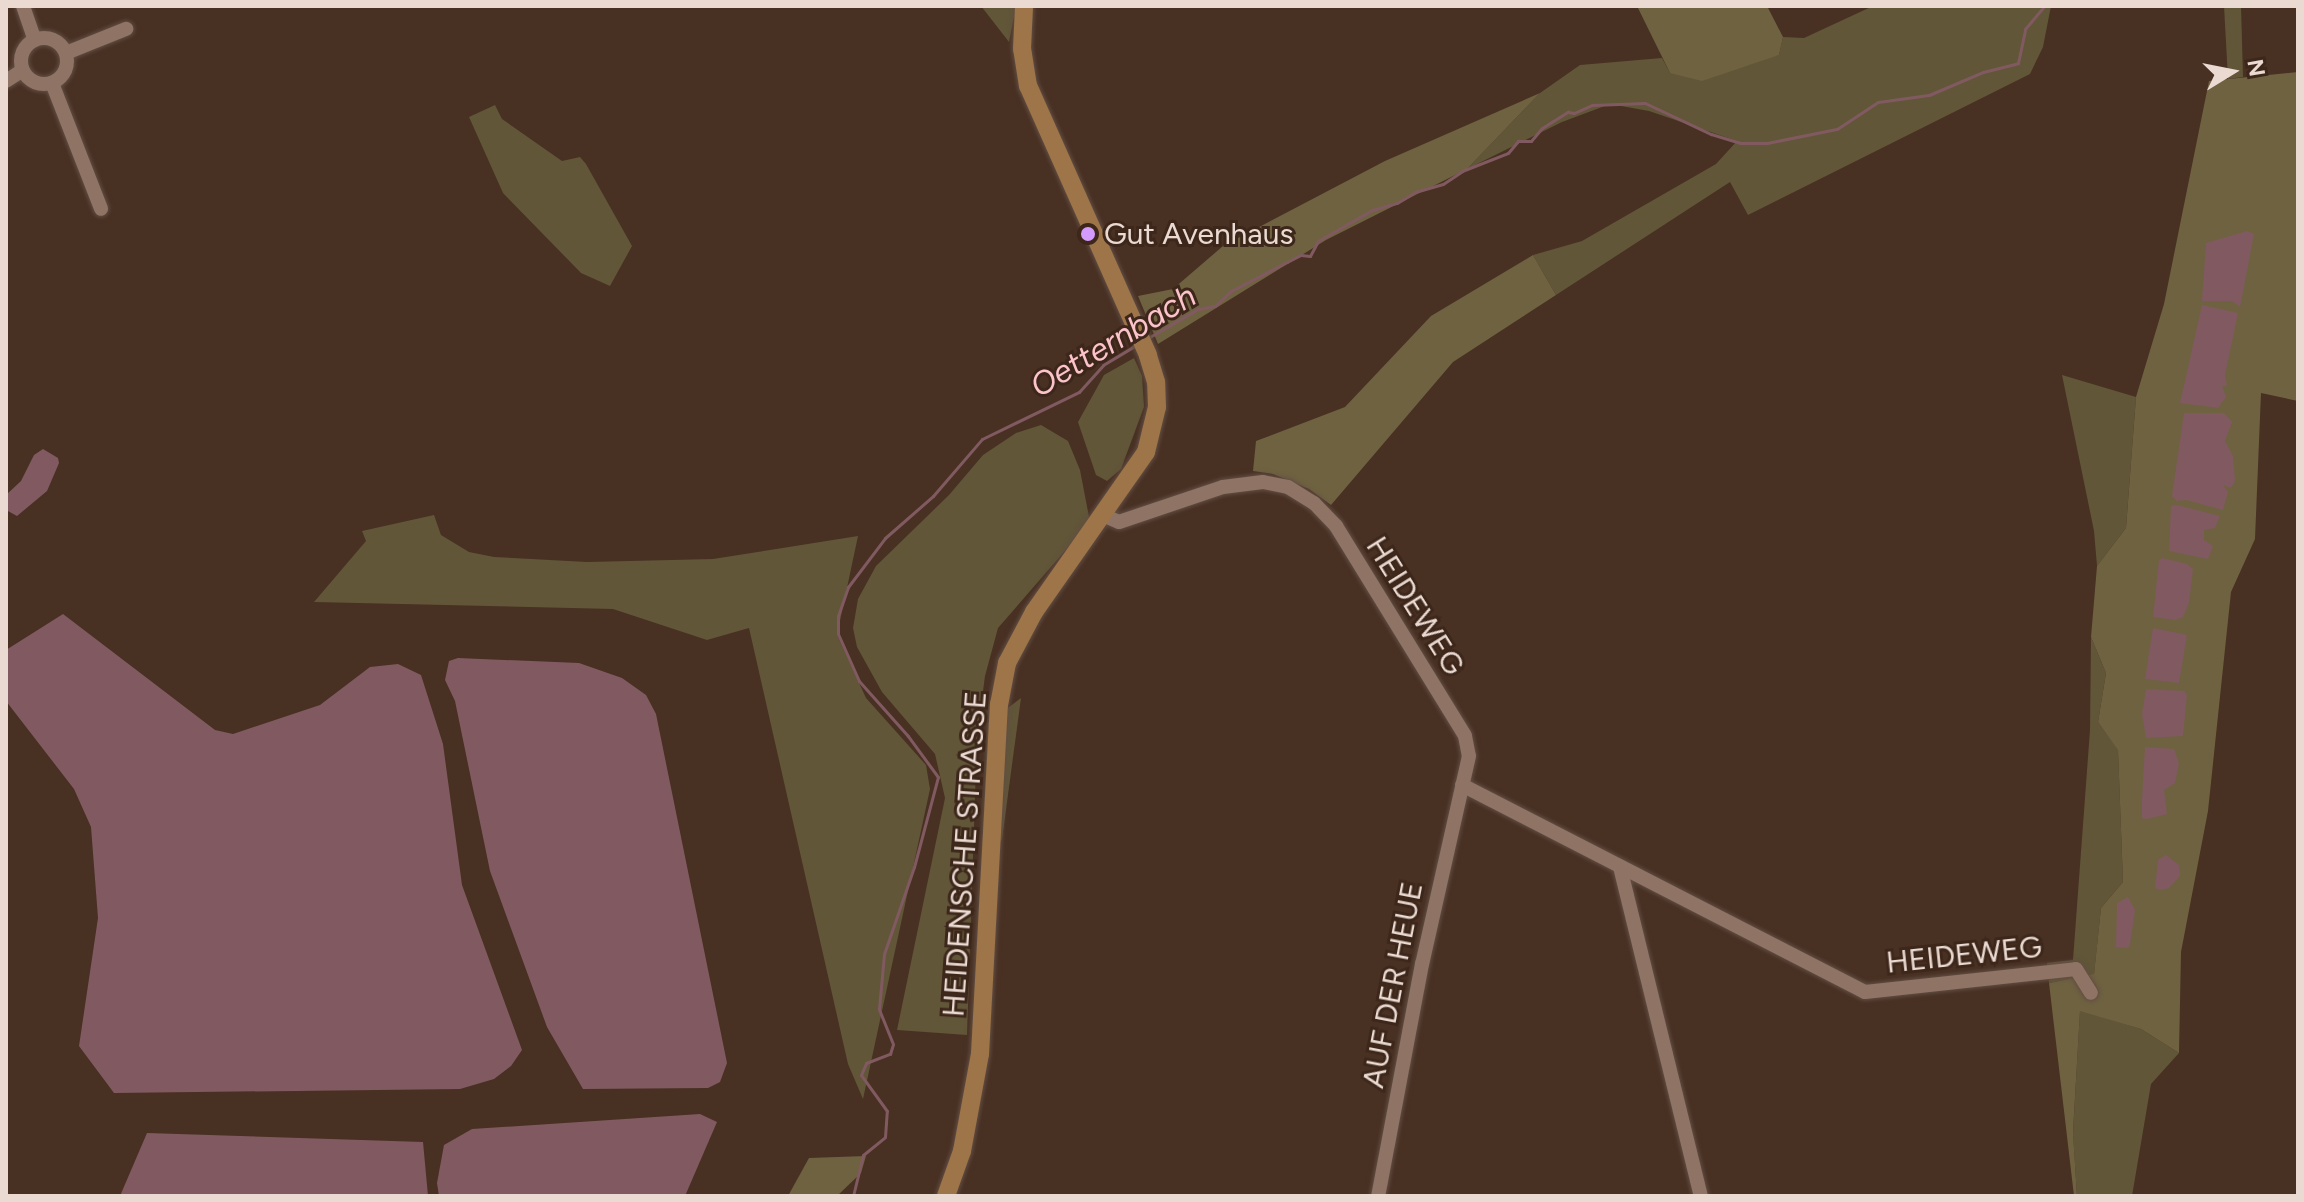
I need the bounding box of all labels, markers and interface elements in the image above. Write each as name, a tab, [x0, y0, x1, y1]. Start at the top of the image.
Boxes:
north arrow	[2192, 32, 2272, 112]
text: N	[2241, 57, 2271, 78]
place label: Gut Avenhaus	[1104, 216, 1293, 252]
marker: Gut Avenhaus	[1079, 225, 1097, 243]
water label: Oetternbach	[1023, 277, 1203, 405]
street label: HEIDEWEG	[1358, 530, 1472, 682]
street label: HEIDENSCHE STRASSE	[936, 690, 994, 1018]
street label: AUF DER HEUE	[1355, 879, 1431, 1091]
street label: HEIDEWEG	[1884, 929, 2044, 981]

